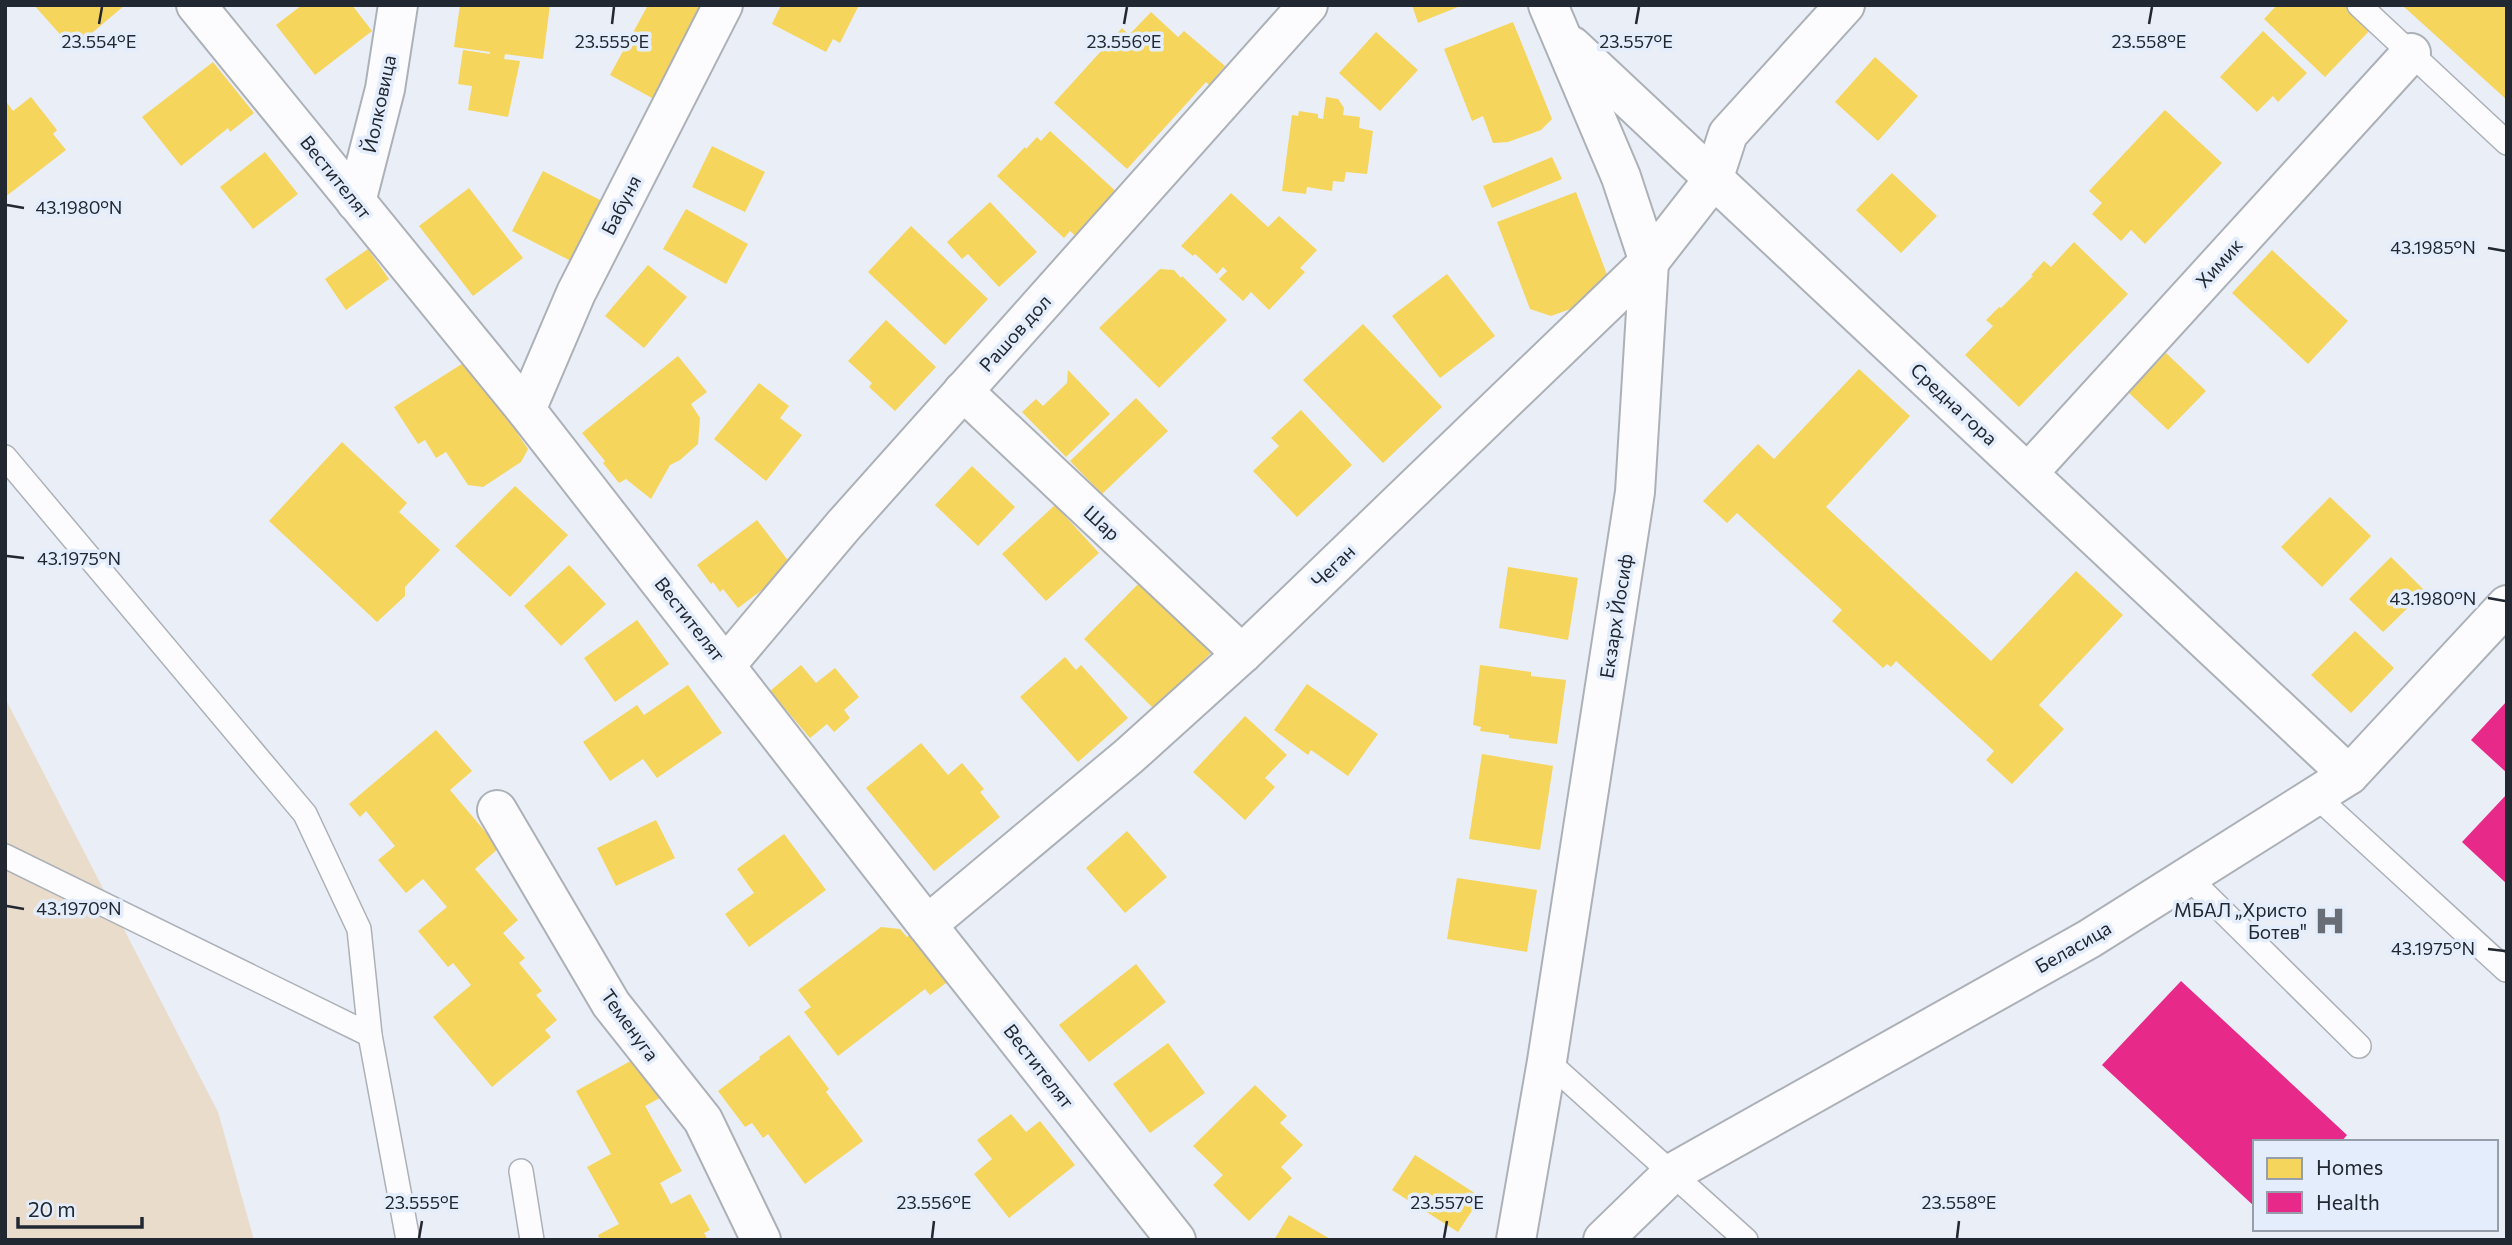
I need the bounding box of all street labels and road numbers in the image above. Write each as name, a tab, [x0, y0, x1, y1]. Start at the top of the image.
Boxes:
street label: Йолковица	[357, 53, 400, 155]
street label: Вестителят	[296, 130, 377, 223]
street label: Бабуня	[596, 171, 645, 238]
street label: Химик	[2191, 233, 2247, 292]
street label: Рашов дол	[974, 289, 1055, 376]
street label: Средна гора	[1906, 358, 2002, 450]
street label: Шар	[1080, 500, 1125, 545]
street label: Чеган	[1306, 539, 1359, 592]
street label: Екзарх Йосиф	[1594, 552, 1637, 680]
street label: Вестителят	[650, 572, 730, 665]
street label: Беласица	[2031, 916, 2115, 978]
street label: Теменуга	[597, 984, 664, 1065]
street label: Вестителят	[999, 1019, 1079, 1112]

